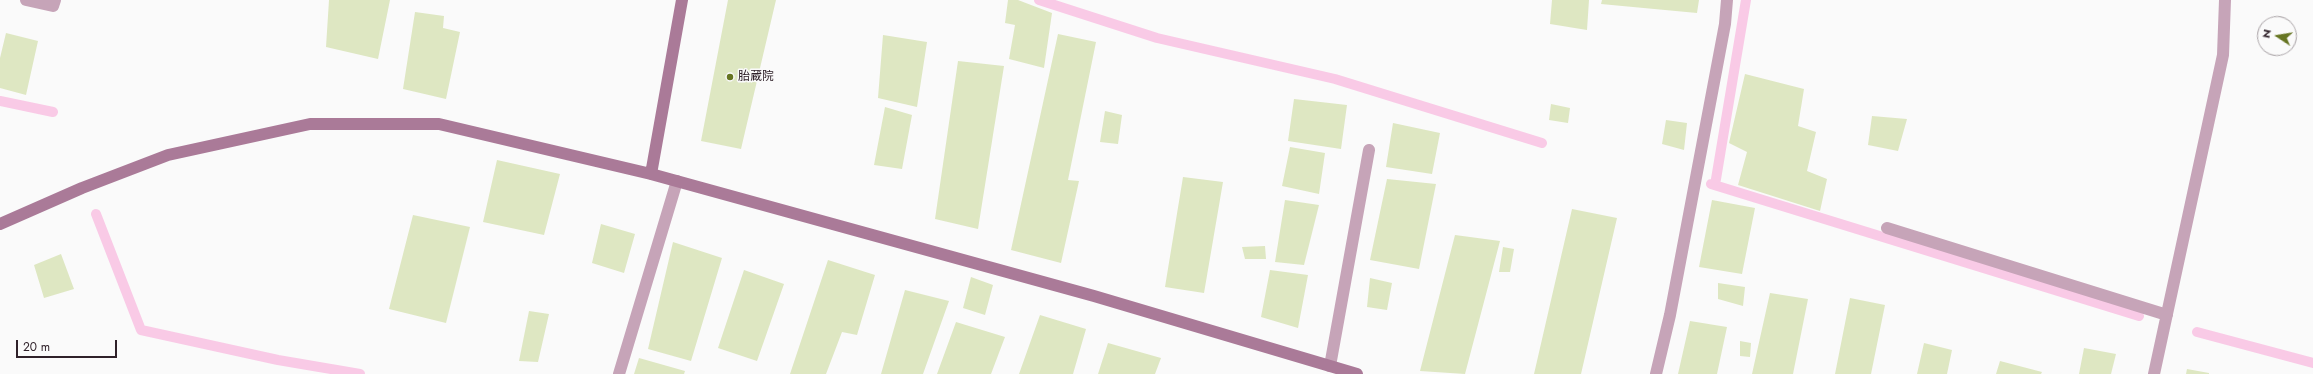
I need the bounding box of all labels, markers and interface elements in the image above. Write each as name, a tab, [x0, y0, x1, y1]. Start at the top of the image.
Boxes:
north arrow	[2257, 16, 2297, 56]
text: N	[2258, 28, 2275, 40]
place label: 胎蔵院	[738, 70, 774, 84]
marker: 胎蔵院	[725, 72, 735, 82]
scale bar	[18, 332, 119, 358]
text: 20 m	[23, 338, 50, 356]

